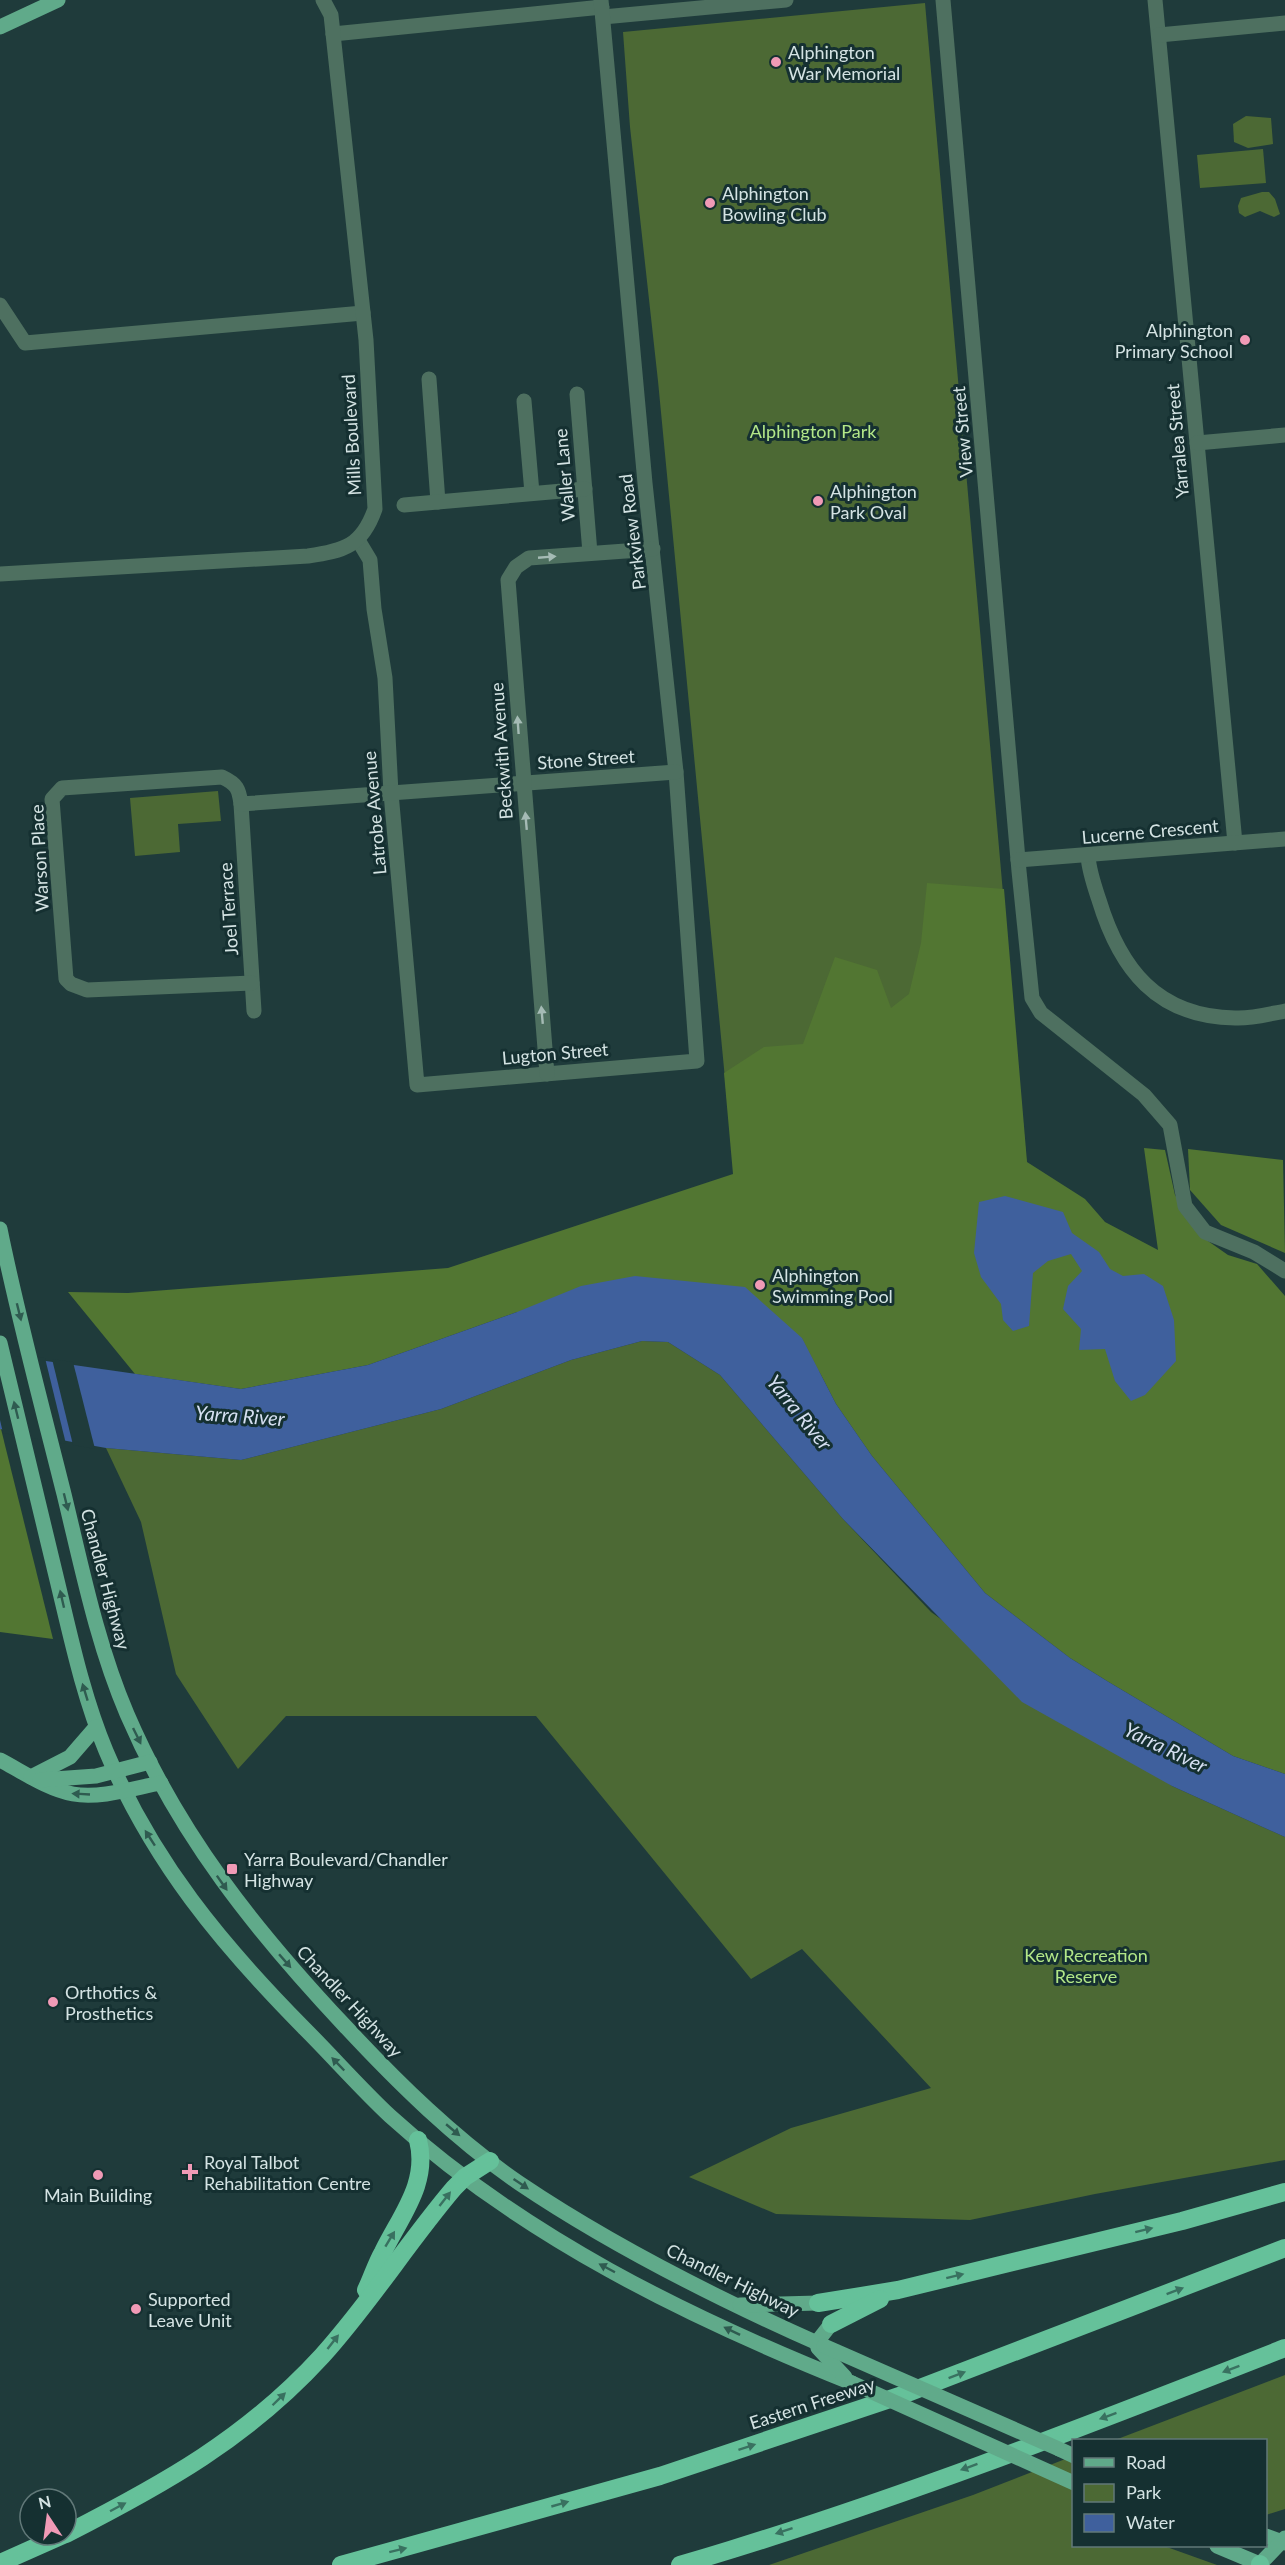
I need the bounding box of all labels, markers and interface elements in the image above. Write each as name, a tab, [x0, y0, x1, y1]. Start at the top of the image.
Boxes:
place label: Alphington War Memorial	[788, 41, 900, 84]
marker: Alphington War Memorial	[769, 55, 783, 69]
place label: Alphington Bowling Club	[722, 182, 827, 225]
marker: Alphington Bowling Club	[703, 196, 717, 210]
place label: Alphington Primary School	[1115, 319, 1233, 362]
marker: Alphington Primary School	[1238, 333, 1252, 347]
street label: Mills Boulevard	[337, 374, 365, 496]
street label: Yarralea Street	[1161, 382, 1193, 499]
street label: View Street	[947, 385, 977, 479]
park label: Alphington Park	[750, 420, 877, 442]
street label: Waller Lane	[549, 428, 579, 522]
street label: Parkview Road	[614, 473, 650, 591]
place label: Alphington Park Oval	[830, 480, 917, 523]
marker: Alphington Park Oval	[811, 494, 825, 508]
one-way arrow	[538, 552, 557, 562]
street label: Beckwith Avenue	[485, 682, 517, 820]
one-way arrow	[513, 716, 523, 735]
street label: Stone Street	[537, 745, 636, 773]
street label: Latrobe Avenue	[358, 750, 390, 876]
street label: Warson Place	[25, 804, 53, 912]
one-way arrow	[521, 811, 530, 830]
street label: Lucerne Crescent	[1081, 814, 1220, 848]
street label: Joel Terrace	[214, 862, 242, 956]
one-way arrow	[537, 1006, 547, 1025]
street label: Lugton Street	[501, 1037, 610, 1069]
place label: Alphington Swimming Pool	[772, 1264, 893, 1307]
marker: Alphington Swimming Pool	[753, 1278, 767, 1292]
one-way arrow	[15, 1303, 25, 1322]
water label: Yarra River	[762, 1370, 838, 1455]
one-way arrow	[11, 1400, 20, 1419]
water label: Yarra River	[194, 1400, 287, 1430]
one-way arrow	[62, 1493, 72, 1511]
street label: Chandler Highway	[77, 1506, 136, 1653]
one-way arrow	[56, 1590, 66, 1608]
one-way arrow	[80, 1682, 89, 1700]
water label: Yarra River	[1120, 1717, 1213, 1778]
one-way arrow	[133, 1728, 142, 1745]
one-way arrow	[71, 1789, 90, 1798]
one-way arrow	[145, 1830, 156, 1846]
place label: Yarra Boulevard/Chandler Highway	[244, 1848, 448, 1891]
marker: Yarra Boulevard/Chandler Highway	[225, 1862, 239, 1876]
one-way arrow	[216, 1875, 228, 1891]
street label: Chandler Highway	[293, 1940, 408, 2062]
park label: Kew Recreation Reserve	[1024, 1944, 1148, 1987]
one-way arrow	[279, 1953, 292, 1969]
place label: Orthotics & Prosthetics	[65, 1981, 157, 2024]
marker: Orthotics & Prosthetics	[46, 1995, 60, 2009]
one-way arrow	[331, 2056, 345, 2071]
one-way arrow	[445, 2124, 461, 2137]
place label: Royal Talbot Rehabilitation Centre	[204, 2151, 371, 2194]
marker: Royal Talbot Rehabilitation Centre	[181, 2163, 199, 2181]
marker: Main Building	[91, 2168, 105, 2182]
one-way arrow	[512, 2178, 529, 2189]
place label: Main Building	[44, 2184, 152, 2206]
one-way arrow	[439, 2192, 451, 2207]
one-way arrow	[1135, 2225, 1153, 2235]
one-way arrow	[385, 2230, 395, 2247]
street label: Chandler Highway	[663, 2238, 804, 2322]
one-way arrow	[598, 2263, 615, 2273]
one-way arrow	[946, 2271, 964, 2281]
one-way arrow	[1166, 2286, 1184, 2296]
place label: Supported Leave Unit	[148, 2288, 232, 2331]
marker: Supported Leave Unit	[129, 2302, 143, 2316]
one-way arrow	[723, 2326, 740, 2335]
one-way arrow	[327, 2334, 340, 2350]
one-way arrow	[1221, 2364, 1239, 2374]
one-way arrow	[948, 2369, 966, 2379]
street label: Eastern Freeway	[746, 2372, 878, 2434]
one-way arrow	[272, 2392, 286, 2406]
one-way arrow	[1099, 2412, 1117, 2421]
legend	[1072, 2439, 1267, 2547]
one-way arrow	[738, 2442, 756, 2451]
text: Road	[1126, 2451, 1166, 2473]
one-way arrow	[960, 2463, 978, 2473]
text: Park	[1126, 2481, 1162, 2503]
north arrow	[18, 2487, 78, 2547]
text: N	[36, 2491, 53, 2513]
one-way arrow	[551, 2499, 569, 2508]
one-way arrow	[110, 2502, 127, 2512]
text: Water	[1126, 2511, 1175, 2533]
one-way arrow	[775, 2527, 793, 2536]
one-way arrow	[389, 2545, 407, 2555]

